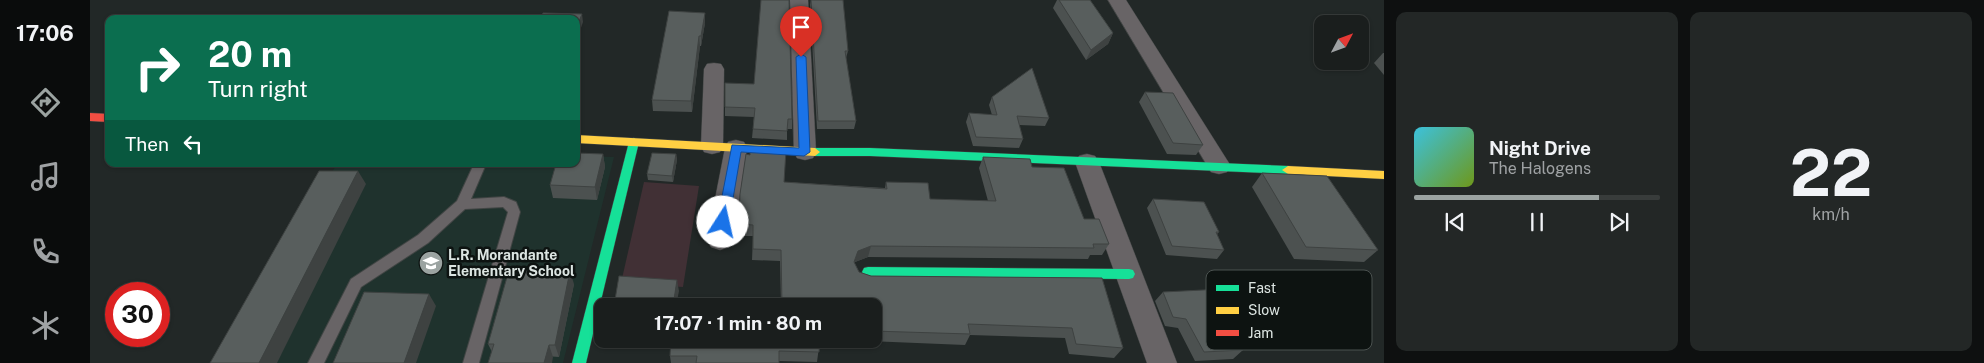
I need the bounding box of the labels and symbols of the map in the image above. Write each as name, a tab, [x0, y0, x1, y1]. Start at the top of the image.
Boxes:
pin	[780, 6, 822, 57]
north arrow	[1314, 15, 1369, 70]
position arrow	[696, 195, 748, 247]
place label: L.R. Morandante Elementary School	[448, 247, 575, 279]
school or university icon: L.R. Morandante Elementary School	[418, 250, 444, 276]
legend	[1206, 270, 1372, 350]
text: Fast	[1248, 280, 1276, 296]
speed limit sign: 30	[105, 282, 170, 347]
text: Slow	[1248, 302, 1280, 318]
text: Jam	[1248, 325, 1273, 341]

